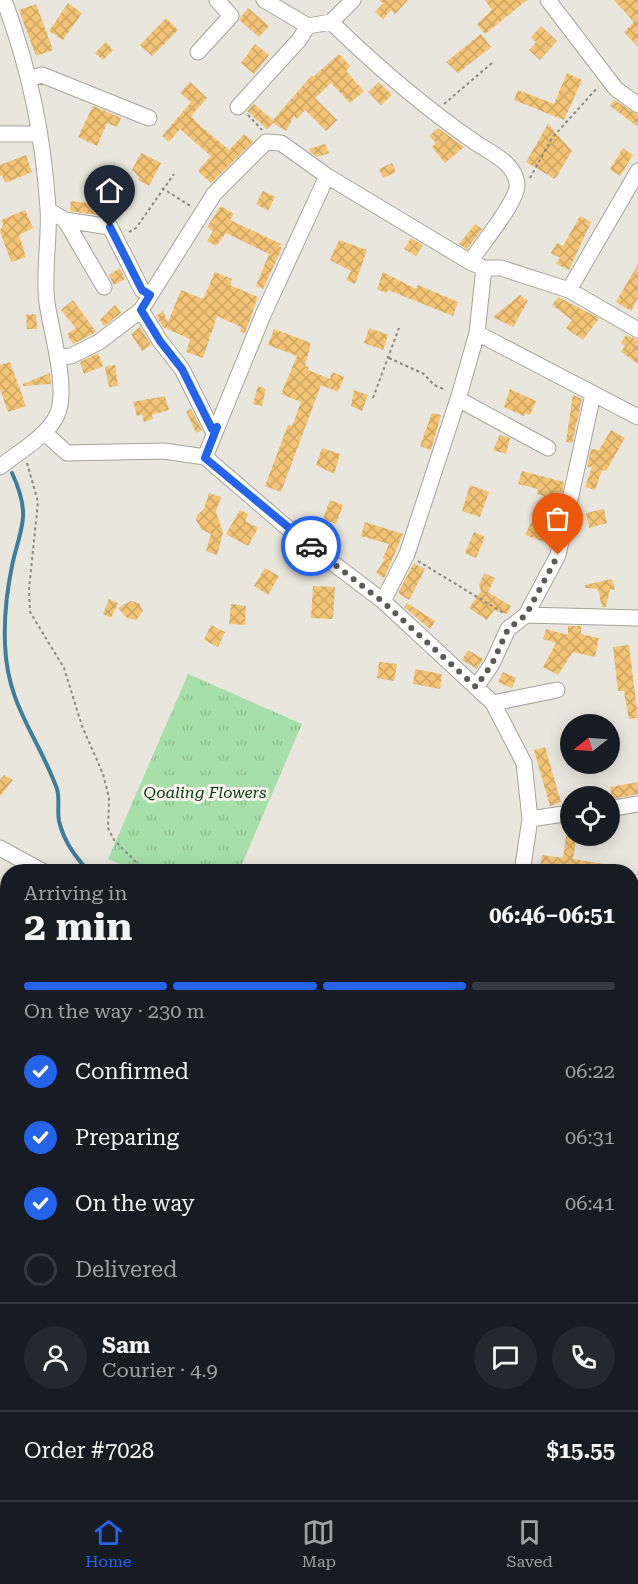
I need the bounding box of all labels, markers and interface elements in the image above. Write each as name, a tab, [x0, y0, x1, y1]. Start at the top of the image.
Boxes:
pin	[84, 165, 135, 227]
icon: home	[93, 174, 126, 207]
pin	[532, 493, 583, 555]
icon: bag	[541, 502, 574, 535]
courier	[281, 516, 341, 576]
icon: car	[295, 530, 328, 563]
north arrow	[560, 714, 620, 774]
map controls	[560, 714, 620, 846]
park label: Qoaling Flowers	[144, 783, 266, 802]
button: locate	[560, 786, 620, 846]
text: Arriving in	[24, 881, 127, 905]
text: 06:46–06:51	[489, 903, 615, 928]
text: 2 min	[24, 904, 132, 950]
text: On the way · 230 m	[24, 999, 205, 1023]
icon: check	[24, 1055, 57, 1088]
text: Confirmed	[75, 1059, 189, 1084]
text: 06:22	[565, 1059, 615, 1083]
icon: check	[24, 1121, 57, 1154]
text: Preparing	[75, 1125, 179, 1150]
text: 06:31	[565, 1125, 615, 1149]
icon: check	[24, 1187, 57, 1220]
text: On the way	[75, 1191, 195, 1216]
text: 06:41	[565, 1191, 615, 1215]
text: Delivered	[75, 1257, 177, 1282]
button: person	[24, 1326, 87, 1389]
button: chat	[474, 1326, 537, 1389]
button: phone	[552, 1326, 615, 1389]
text: Sam	[102, 1333, 150, 1358]
text: Courier · 4.9	[102, 1358, 218, 1382]
text: Order #7028	[24, 1438, 154, 1463]
text: $15.55	[546, 1438, 615, 1463]
tab: Home	[85, 1516, 132, 1571]
tab: Map	[302, 1516, 336, 1571]
tab: Saved	[506, 1516, 553, 1571]

